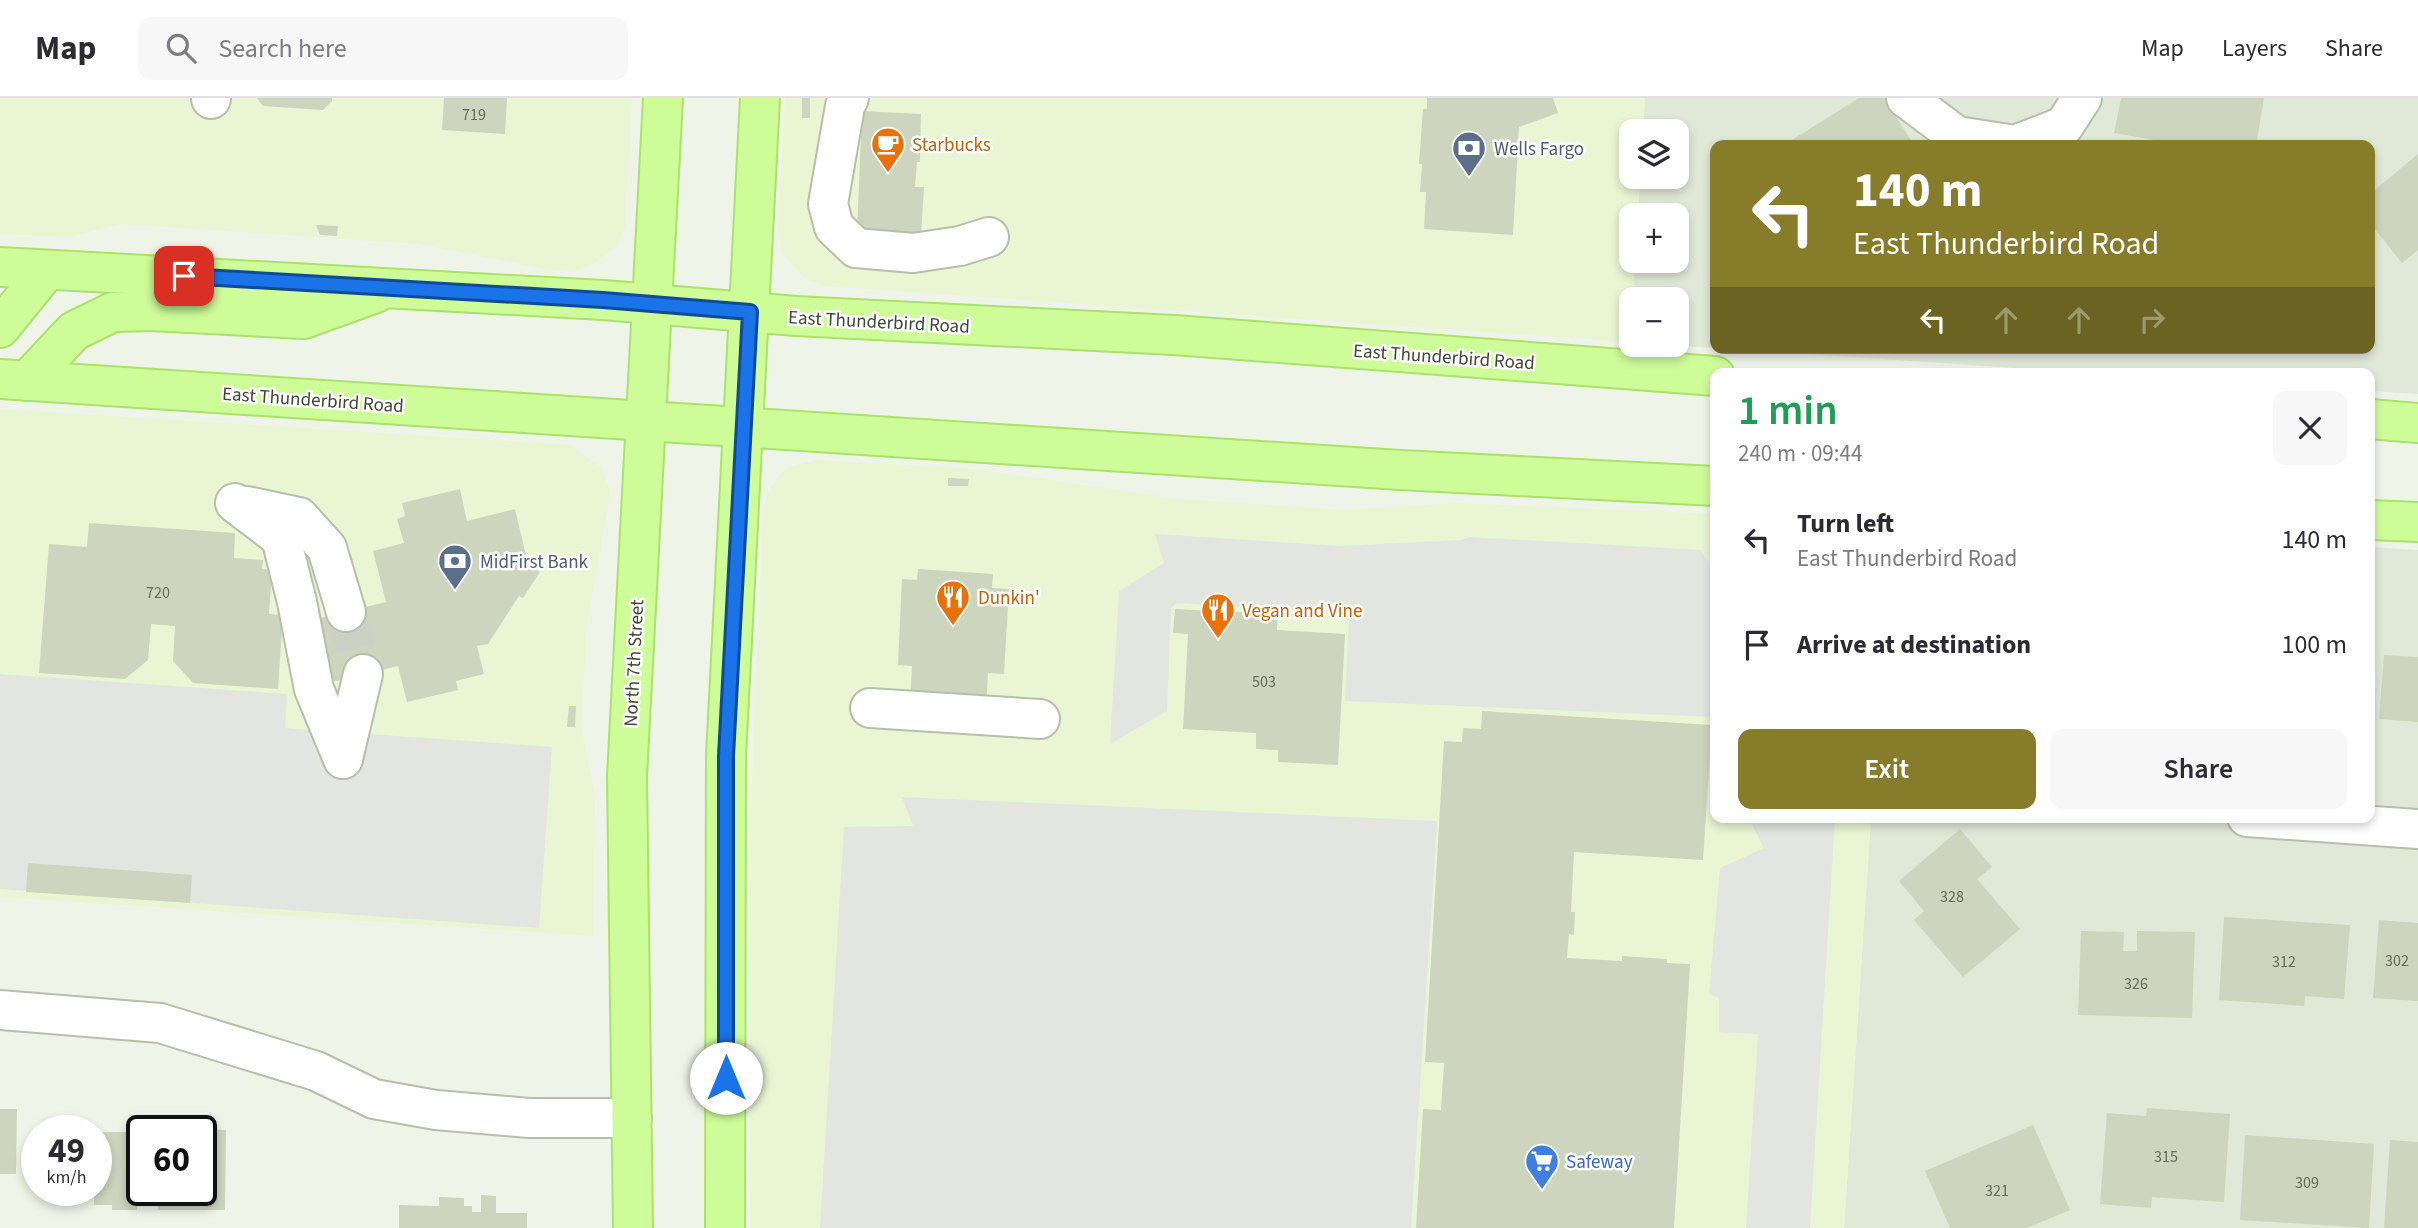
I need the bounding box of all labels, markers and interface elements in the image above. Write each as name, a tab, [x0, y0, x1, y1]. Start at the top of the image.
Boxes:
search box	[138, 17, 628, 80]
text: Map	[35, 25, 96, 72]
icon: search	[162, 29, 200, 67]
text: Search here	[218, 30, 347, 67]
text: Map	[2141, 31, 2184, 66]
text: Layers	[2222, 31, 2287, 66]
text: Share	[2325, 31, 2383, 66]
house number: 719	[462, 104, 486, 126]
map controls	[1619, 119, 1689, 357]
button: layers	[1619, 119, 1689, 189]
cafe icon: Starbucks	[869, 125, 907, 174]
bank icon: Wells Fargo	[1450, 129, 1488, 178]
place label: Starbucks	[912, 132, 991, 159]
place label: Wells Fargo	[1494, 136, 1584, 163]
text: 140 m	[1853, 156, 1982, 226]
icon: left	[1738, 168, 1829, 259]
button: +	[1619, 203, 1689, 273]
text: East Thunderbird Road	[1853, 221, 2159, 267]
pin	[154, 246, 214, 306]
icon: arrive	[165, 257, 203, 295]
button: −	[1619, 287, 1689, 357]
icon: left	[1914, 301, 1952, 339]
icon: ahead	[1987, 301, 2025, 339]
icon: ahead	[2060, 301, 2098, 339]
icon: right	[2133, 301, 2171, 339]
street label: East Thunderbird Road	[787, 304, 970, 341]
street label: East Thunderbird Road	[1352, 338, 1536, 377]
street label: East Thunderbird Road	[221, 381, 405, 420]
text: 1 min	[1738, 381, 1838, 441]
button: close	[2273, 391, 2347, 465]
text: 240 m · 09:44	[1738, 437, 1862, 470]
text: Turn left	[1797, 505, 1894, 542]
icon: left	[1738, 521, 1776, 559]
text: 140 m	[2281, 521, 2347, 558]
bank icon: MidFirst Bank	[436, 542, 474, 591]
text: East Thunderbird Road	[1797, 542, 2017, 575]
place label: MidFirst Bank	[480, 549, 589, 576]
restaurant icon: Dunkin'	[934, 578, 972, 627]
house number: 720	[146, 582, 170, 604]
place label: Dunkin'	[978, 585, 1040, 612]
restaurant icon: Vegan and Vine	[1199, 591, 1237, 640]
street label: North 7th Street	[618, 598, 651, 727]
place label: Vegan and Vine	[1242, 598, 1362, 625]
icon: arrive	[1738, 626, 1776, 664]
text: Arrive at destination	[1797, 626, 2031, 663]
text: 100 m	[2281, 626, 2347, 663]
house number: 503	[1252, 671, 1276, 693]
button: Exit	[1738, 729, 2036, 809]
button: Share	[2050, 729, 2347, 809]
house number: 328	[1940, 886, 1964, 908]
house number: 302	[2385, 950, 2409, 972]
house number: 312	[2272, 951, 2296, 973]
house number: 326	[2124, 973, 2148, 995]
position arrow	[689, 1041, 763, 1115]
speed limit sign: 60	[126, 1115, 217, 1206]
text: 49	[48, 1126, 85, 1176]
supermarket icon: Safeway	[1523, 1142, 1561, 1191]
house number: 315	[2154, 1146, 2178, 1168]
place label: Safeway	[1566, 1149, 1633, 1176]
text: km/h	[47, 1165, 86, 1190]
house number: 309	[2295, 1172, 2319, 1194]
house number: 321	[1985, 1180, 2009, 1202]

